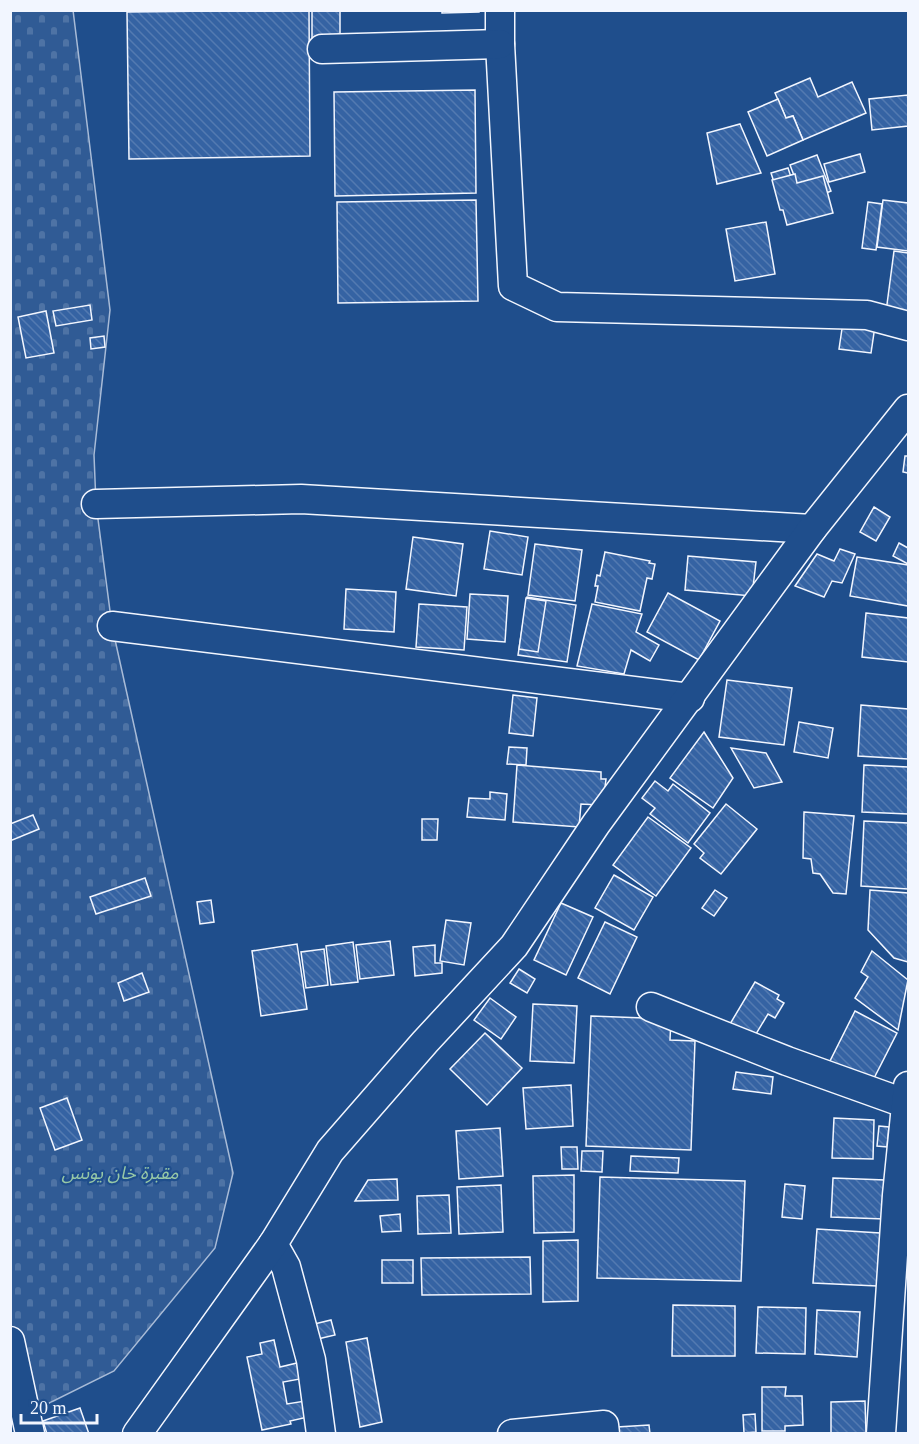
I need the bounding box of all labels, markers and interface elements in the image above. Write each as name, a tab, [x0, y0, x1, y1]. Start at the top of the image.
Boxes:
park label: مقبرة خان يونس	[62, 1163, 179, 1184]
scale bar	[21, 1387, 98, 1425]
text: 20 m	[30, 1398, 67, 1418]

